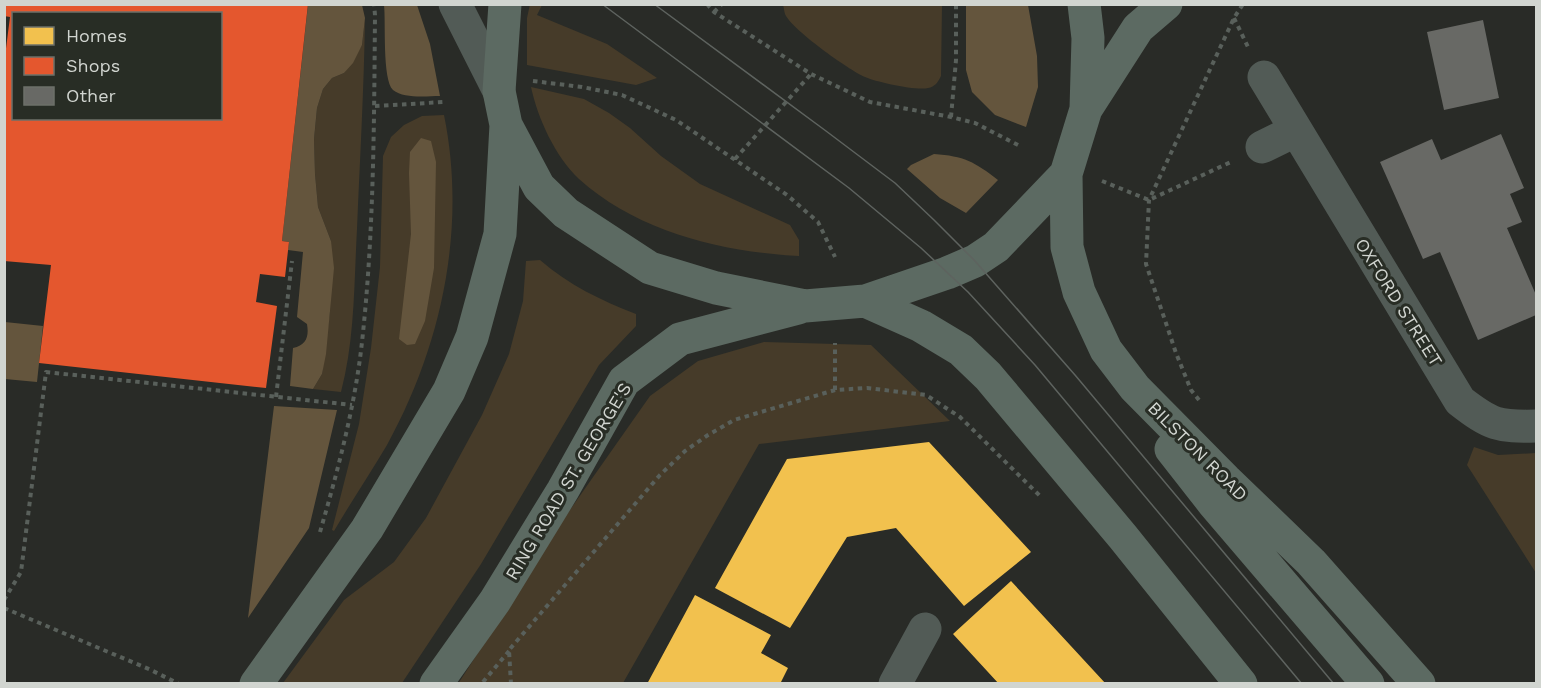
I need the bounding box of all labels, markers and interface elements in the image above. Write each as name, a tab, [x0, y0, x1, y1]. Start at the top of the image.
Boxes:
legend	[12, 12, 222, 120]
text: Homes	[66, 25, 127, 46]
text: Shops	[66, 55, 120, 76]
text: Other	[66, 85, 116, 106]
street label: OXFORD STREET	[1351, 234, 1447, 370]
street label: RING ROAD ST. GEORGE'S	[501, 378, 635, 584]
street label: BILSTON ROAD	[1144, 397, 1252, 505]

